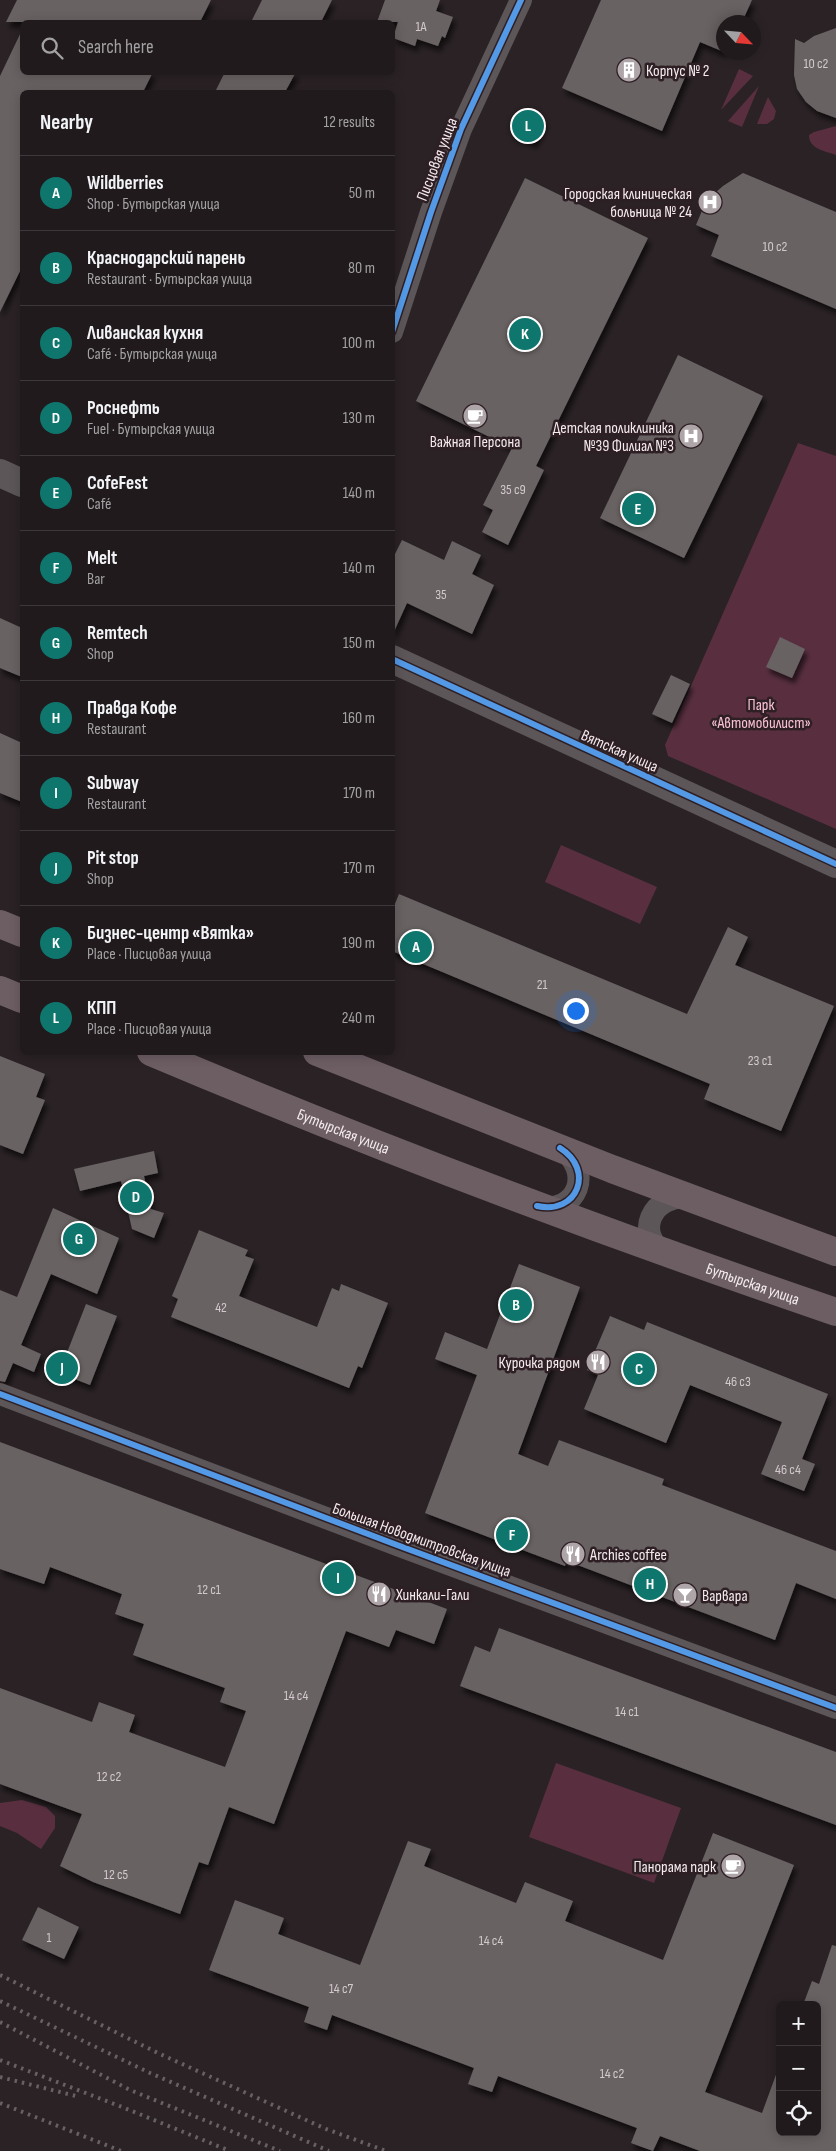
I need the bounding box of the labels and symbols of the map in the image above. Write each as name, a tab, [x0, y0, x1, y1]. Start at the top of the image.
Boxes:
north arrow	[716, 15, 761, 60]
house number: 1А	[415, 18, 428, 35]
house number: 10 с2	[804, 55, 829, 72]
building icon: Корпус № 2	[616, 57, 642, 83]
place label: Корпус № 2	[646, 62, 709, 81]
pin: L	[512, 107, 544, 145]
street label: Писцовая улица	[413, 115, 462, 204]
place label: Городская клиническая больница № 24	[564, 185, 692, 222]
hospital icon: Городская клиническая больница № 24	[697, 189, 723, 215]
house number: 10 с2	[763, 238, 788, 255]
pin: K	[509, 315, 541, 353]
cafe icon: Важная Персона	[462, 403, 488, 429]
place label: Детская поликлиника №39 Филиал №3	[553, 419, 674, 456]
hospital icon: Детская поликлиника №39 Филиал №3	[678, 423, 704, 449]
place label: Важная Персона	[430, 433, 520, 452]
house number: 35 с9	[500, 481, 526, 498]
pin: E	[622, 490, 654, 528]
house number: 35	[435, 586, 447, 603]
park label: Парк «Автомобилист»	[711, 696, 811, 733]
street label: Вятская улица	[578, 726, 661, 777]
pin: A	[400, 928, 432, 966]
house number: 21	[537, 976, 547, 993]
your location	[563, 998, 589, 1024]
house number: 23 с1	[748, 1052, 772, 1069]
street label: Бутырская улица	[294, 1105, 392, 1159]
pin: D	[120, 1178, 152, 1216]
pin: G	[63, 1220, 95, 1258]
street label: Бутырская улица	[703, 1260, 802, 1310]
pin: B	[500, 1286, 532, 1324]
house number: 42	[215, 1299, 227, 1316]
pin: J	[46, 1349, 78, 1387]
restaurant icon: Курочка рядом	[585, 1349, 611, 1375]
pin: C	[623, 1350, 655, 1388]
place label: Курочка рядом	[499, 1354, 580, 1373]
house number: 46 с3	[725, 1373, 751, 1390]
house number: 46 с4	[775, 1461, 801, 1478]
street label: Большая Новодмитровская улица	[330, 1499, 513, 1582]
pin: F	[496, 1516, 528, 1554]
restaurant icon: Archies coffee	[560, 1541, 586, 1567]
place label: Archies coffee	[589, 1546, 667, 1565]
pin: I	[322, 1559, 354, 1597]
pin: H	[634, 1565, 666, 1603]
house number: 12 с1	[197, 1581, 221, 1598]
restaurant icon: Хинкали-Гали	[366, 1581, 392, 1607]
bar icon: Варвара	[672, 1582, 698, 1608]
place label: Хинкали-Гали	[395, 1586, 469, 1605]
place label: Варвара	[702, 1587, 748, 1606]
house number: 14 с4	[284, 1687, 308, 1704]
house number: 14 с1	[615, 1703, 639, 1720]
house number: 12 с2	[97, 1768, 121, 1785]
cafe icon: Панорама парк	[720, 1853, 746, 1879]
place label: Панорама парк	[633, 1858, 717, 1877]
house number: 12 с5	[104, 1866, 129, 1883]
house number: 1	[47, 1929, 52, 1946]
house number: 14 с4	[479, 1932, 503, 1949]
house number: 14 с7	[329, 1980, 353, 1997]
house number: 14 с2	[600, 2065, 624, 2082]

